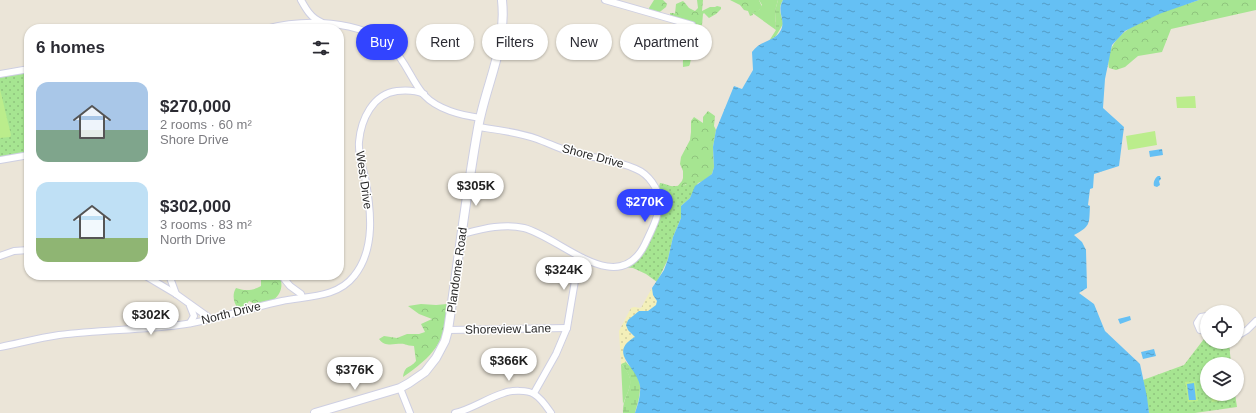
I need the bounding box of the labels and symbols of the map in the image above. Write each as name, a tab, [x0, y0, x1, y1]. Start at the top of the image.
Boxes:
street label: Shore Drive	[561, 141, 626, 171]
street label: West Drive	[353, 150, 375, 210]
pin: $305K	[448, 173, 504, 207]
pin: $270K	[617, 189, 673, 223]
street label: Plandome Road	[444, 226, 470, 314]
pin: $324K	[536, 257, 592, 291]
street label: North Drive	[200, 299, 262, 327]
pin: $302K	[123, 302, 179, 336]
street label: Shoreview Lane	[465, 321, 551, 337]
pin: $366K	[481, 348, 537, 382]
pin: $376K	[327, 357, 383, 391]

